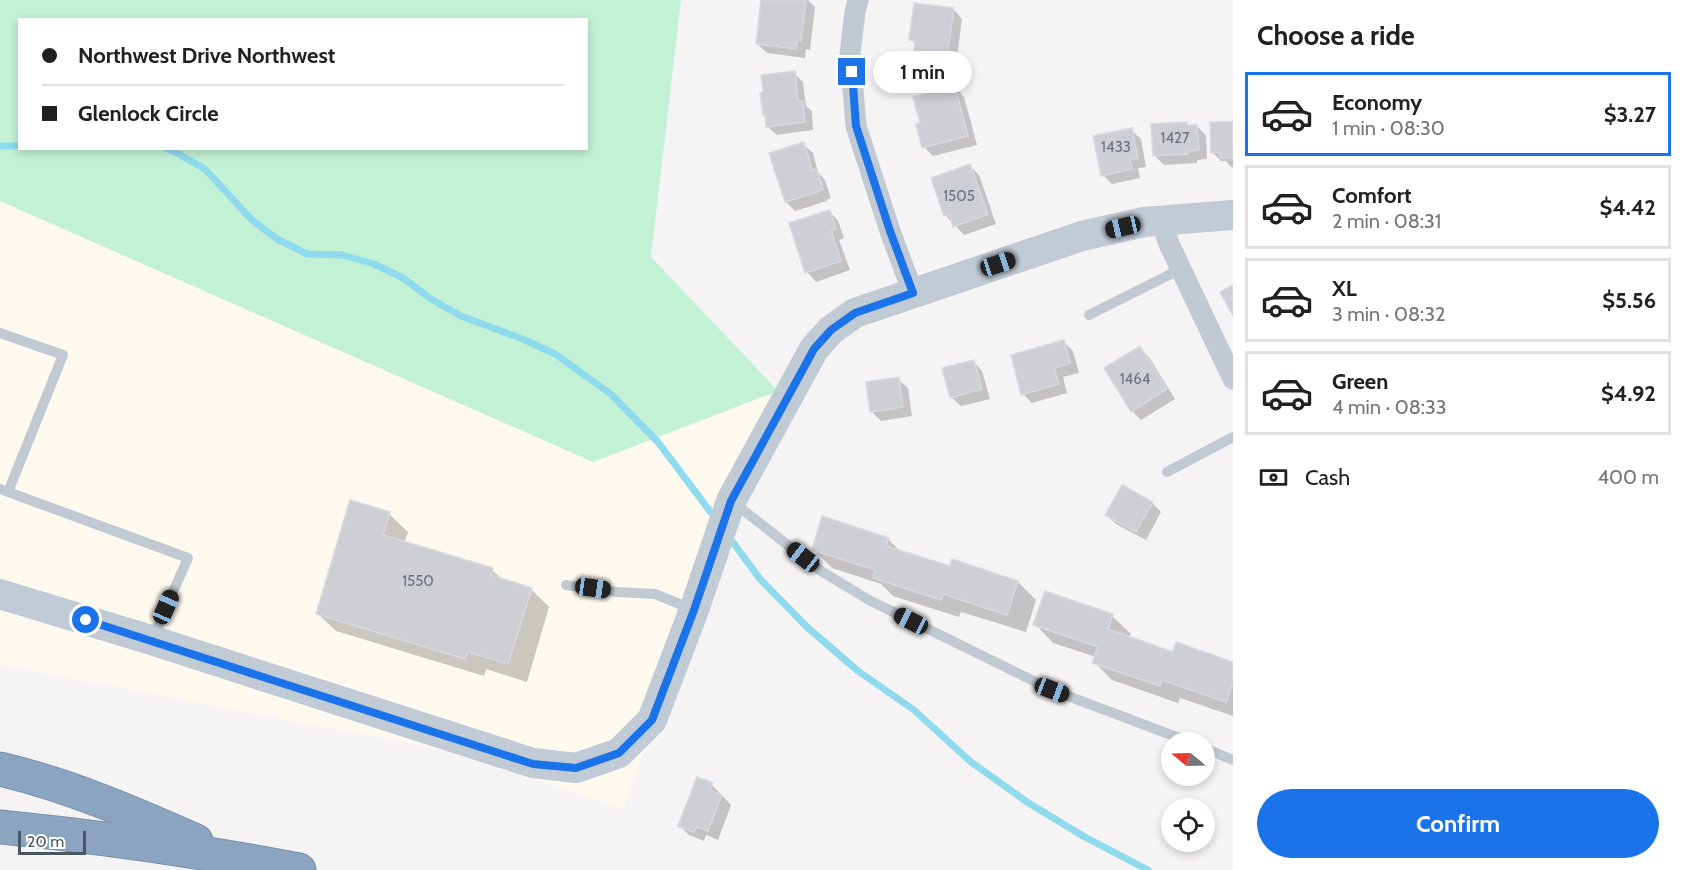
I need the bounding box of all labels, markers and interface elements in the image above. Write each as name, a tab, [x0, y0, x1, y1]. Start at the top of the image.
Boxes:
text: Choose a ride	[1257, 19, 1415, 52]
text: Northwest Drive Northwest	[78, 42, 335, 69]
callout: 1 min	[873, 51, 972, 93]
route end	[838, 58, 865, 85]
text: 1 min	[900, 60, 945, 84]
icon: car	[1260, 87, 1314, 141]
text: Economy	[1332, 89, 1422, 116]
text: Glenlock Circle	[78, 100, 219, 127]
text: $3.27	[1604, 101, 1656, 128]
text: 1 min · 08:30	[1332, 116, 1445, 140]
house number: 1427	[1161, 129, 1190, 147]
house number: 1433	[1101, 138, 1131, 156]
icon: car	[1260, 180, 1314, 234]
text: Comfort	[1332, 182, 1411, 209]
house number: 1505	[943, 187, 975, 205]
text: $4.42	[1599, 194, 1656, 221]
text: 2 min · 08:31	[1332, 209, 1441, 233]
car	[1103, 214, 1143, 240]
car	[978, 250, 1018, 278]
icon: car	[1260, 273, 1314, 327]
text: XL	[1332, 275, 1357, 302]
text: $5.56	[1602, 287, 1656, 314]
text: 3 min · 08:32	[1332, 302, 1446, 326]
icon: car	[1260, 366, 1314, 420]
text: Green	[1332, 368, 1388, 395]
house number: 1464	[1120, 370, 1151, 388]
text: $4.92	[1601, 380, 1656, 407]
text: 4 min · 08:33	[1332, 395, 1447, 419]
icon: cash	[1257, 461, 1290, 494]
text: Cash	[1305, 464, 1350, 491]
text: 400 m	[1597, 465, 1659, 489]
car	[783, 539, 823, 575]
house number: 1550	[402, 572, 434, 590]
car	[574, 577, 612, 599]
car	[150, 587, 182, 627]
car	[891, 605, 931, 637]
route start	[72, 606, 99, 633]
car	[1032, 675, 1072, 705]
north arrow	[1161, 732, 1215, 786]
map controls	[1161, 732, 1215, 852]
button: Confirm	[1257, 789, 1659, 858]
button: locate	[1161, 798, 1215, 852]
scale bar	[18, 828, 86, 856]
text: 20 m	[27, 832, 64, 851]

